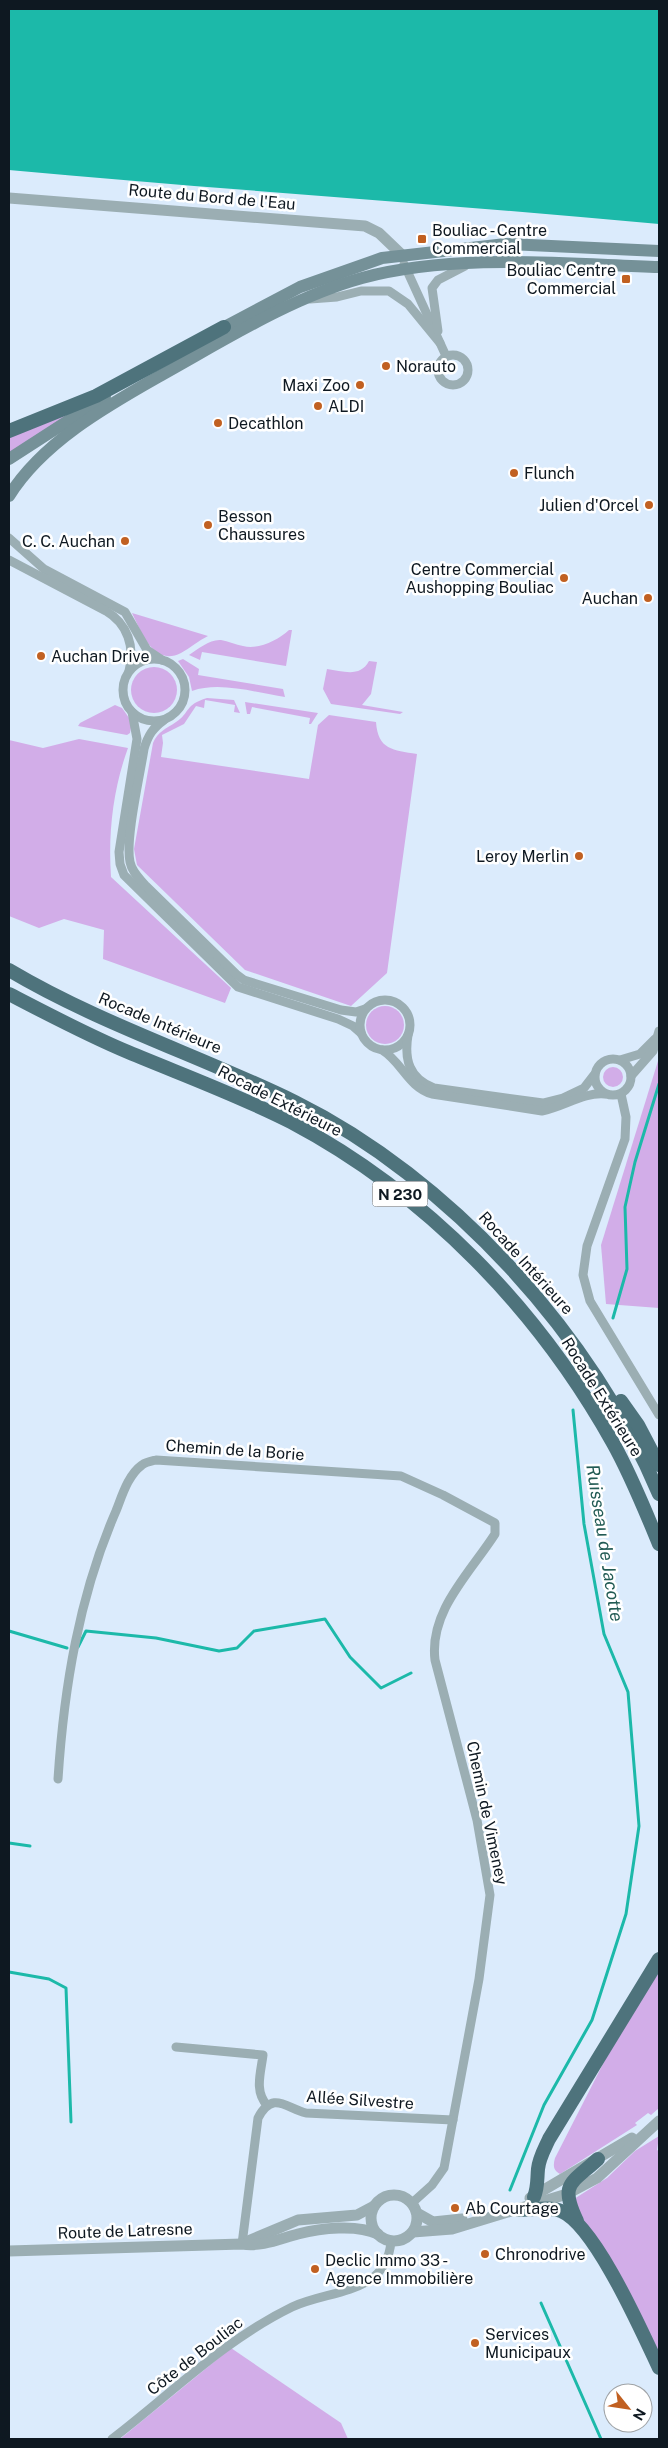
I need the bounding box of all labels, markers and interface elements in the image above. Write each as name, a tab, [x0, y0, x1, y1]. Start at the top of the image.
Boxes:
street label: Route du Bord de l'Eau	[128, 180, 296, 214]
place label: Bouliac - Centre Commercial	[432, 221, 547, 258]
marker: Bouliac - Centre Commercial	[416, 233, 428, 245]
place label: Bouliac Centre Commercial	[506, 261, 616, 298]
marker: Bouliac Centre Commercial	[620, 273, 632, 285]
place label: Norauto	[396, 357, 456, 376]
marker: Norauto	[380, 360, 392, 372]
place label: Maxi Zoo	[282, 376, 350, 395]
marker: Maxi Zoo	[354, 379, 366, 391]
place label: ALDI	[328, 397, 364, 416]
marker: ALDI	[312, 400, 324, 412]
place label: Decathlon	[228, 414, 303, 433]
marker: Decathlon	[212, 417, 224, 429]
place label: Flunch	[524, 464, 575, 483]
marker: Flunch	[508, 467, 520, 479]
place label: Julien d'Orcel	[539, 496, 639, 515]
marker: Julien d'Orcel	[643, 499, 655, 511]
place label: Besson Chaussures	[218, 507, 305, 544]
marker: Besson Chaussures	[202, 519, 214, 531]
place label: C. C. Auchan	[22, 532, 115, 551]
marker: C. C. Auchan	[119, 535, 131, 547]
place label: Centre Commercial Aushopping Bouliac	[405, 560, 554, 597]
marker: Centre Commercial Aushopping Bouliac	[558, 572, 570, 584]
place label: Auchan	[582, 589, 638, 608]
marker: Auchan	[642, 592, 654, 604]
place label: Auchan Drive	[51, 647, 150, 666]
marker: Auchan Drive	[35, 650, 47, 662]
place label: Leroy Merlin	[476, 847, 569, 866]
marker: Leroy Merlin	[573, 850, 585, 862]
street label: Rocade Intérieure	[96, 989, 224, 1057]
street label: Rocade Extérieure	[215, 1061, 345, 1141]
road number: N 230	[372, 1182, 428, 1206]
street label: Rocade Intérieure	[475, 1208, 577, 1318]
street label: Rocade Extérieure	[558, 1334, 646, 1460]
street label: Chemin de la Borie	[165, 1436, 305, 1464]
water label: Ruisseau de Jacotte	[582, 1463, 628, 1623]
street label: Chemin de Vimeney	[462, 1739, 512, 1887]
street label: Allée Silvestre	[306, 2087, 414, 2113]
place label: Ab Courtage	[465, 2199, 559, 2218]
marker: Ab Courtage	[449, 2202, 461, 2214]
street label: Route de Latresne	[57, 2219, 193, 2243]
place label: Chronodrive	[495, 2245, 586, 2264]
marker: Chronodrive	[479, 2248, 491, 2260]
place label: Declic Immo 33 - Agence Immobilière	[325, 2251, 473, 2288]
marker: Declic Immo 33 - Agence Immobilière	[309, 2263, 321, 2275]
street label: Côte de Bouliac	[143, 2313, 247, 2399]
place label: Services Municipaux	[485, 2325, 571, 2362]
marker: Services Municipaux	[469, 2337, 481, 2349]
north arrow	[603, 2383, 653, 2433]
text: N	[630, 2406, 649, 2423]

